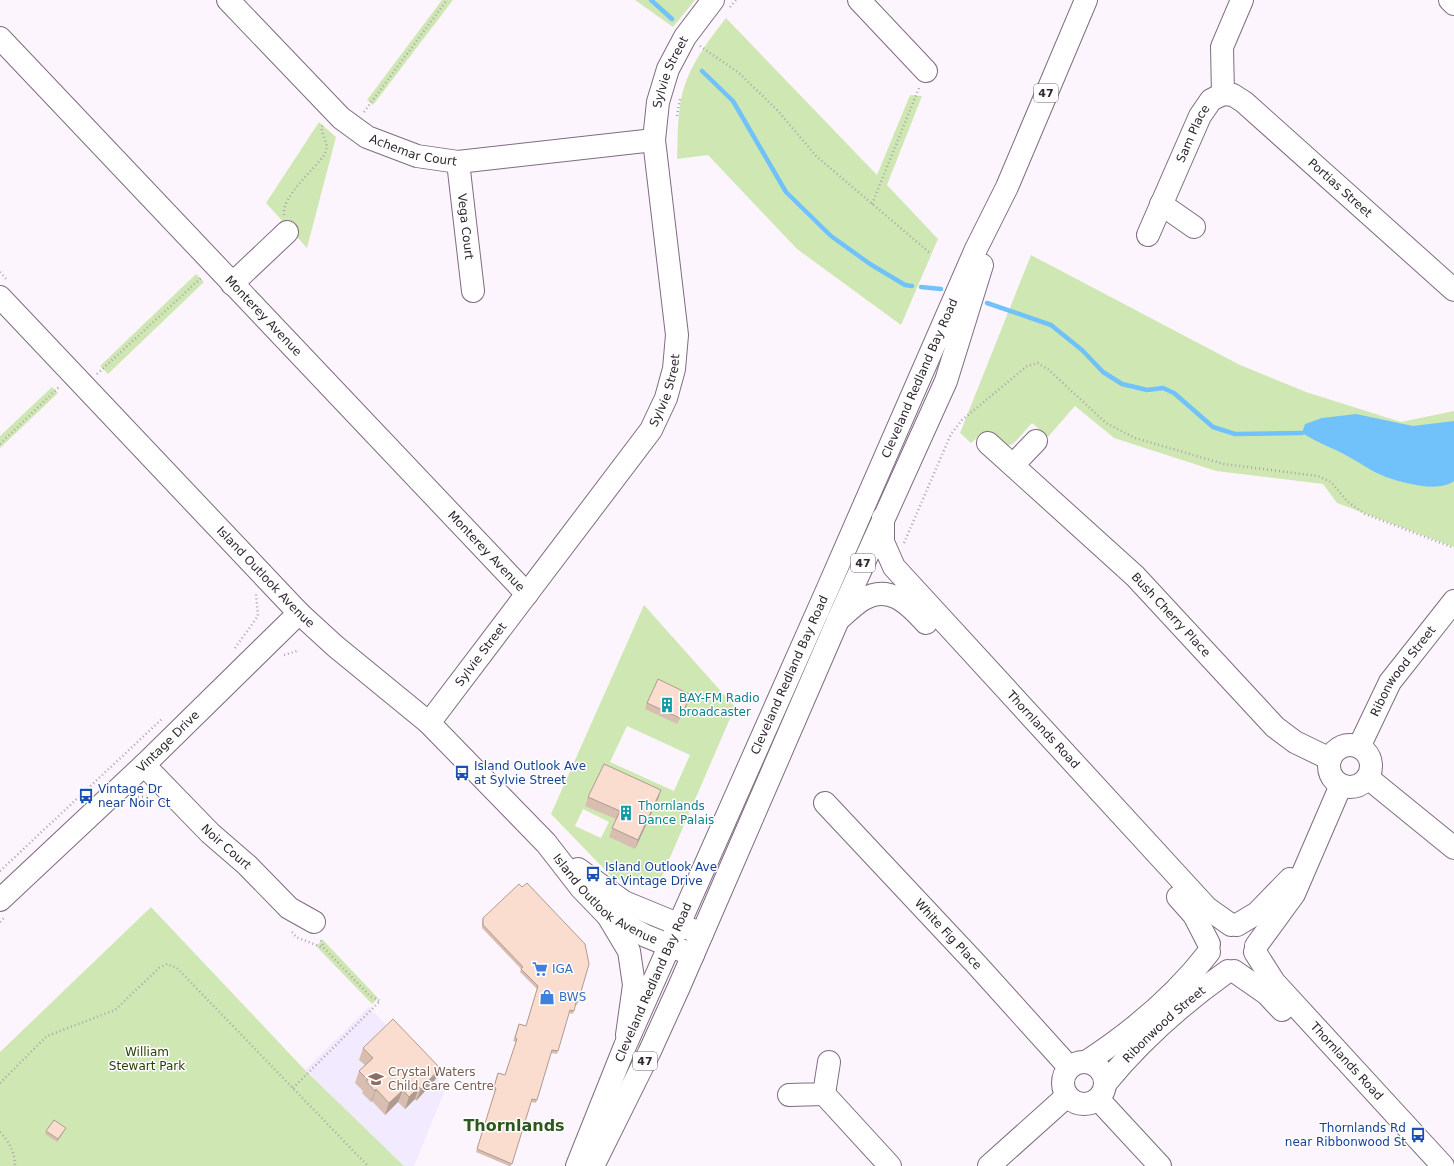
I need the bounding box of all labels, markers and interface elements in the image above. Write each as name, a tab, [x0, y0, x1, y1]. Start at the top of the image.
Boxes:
street label: Sylvie Street	[650, 34, 691, 109]
road number: 47	[1034, 84, 1058, 102]
street label: Sam Place	[1174, 102, 1213, 165]
street label: Achemar Court	[368, 132, 458, 169]
street label: Portias Street	[1305, 156, 1375, 220]
street label: Vega Court	[455, 193, 476, 261]
street label: Monterey Avenue	[222, 273, 305, 359]
street label: Cleveland Redland Bay Road	[879, 296, 960, 460]
street label: Sylvie Street	[646, 353, 682, 429]
street label: Monterey Avenue	[445, 508, 528, 594]
street label: Island Outlook Avenue	[214, 524, 317, 631]
road number: 47	[851, 554, 875, 572]
street label: Bush Cherry Place	[1129, 570, 1213, 660]
street label: Cleveland Redland Bay Road	[748, 593, 831, 757]
street label: Sylvie Street	[452, 620, 510, 689]
street label: Ribonwood Street	[1368, 623, 1439, 719]
street label: Thornlands Road	[1003, 687, 1082, 771]
place label: BAY-FM Radio broadcaster	[679, 691, 760, 719]
building icon: BAY-FM Radio broadcaster	[658, 696, 676, 714]
street label: Vintage Drive	[134, 708, 202, 775]
place label: Island Outlook Ave at Sylvie Street	[474, 759, 586, 787]
bus stop icon: Island Outlook Ave at Sylvie Street	[453, 764, 471, 782]
place label: Vintage Dr near Noir Ct	[98, 782, 171, 810]
bus stop icon: Vintage Dr near Noir Ct	[77, 787, 95, 805]
place label: Thornlands Dance Palais	[637, 799, 714, 827]
building icon: Thornlands Dance Palais	[617, 804, 635, 822]
street label: Noir Court	[198, 821, 254, 872]
street label: Island Outlook Avenue	[550, 851, 659, 947]
place label: Island Outlook Ave at Vintage Drive	[605, 860, 717, 888]
bus stop icon: Island Outlook Ave at Vintage Drive	[584, 865, 602, 883]
street label: White Fig Place	[912, 896, 985, 972]
street label: Cleveland Redland Bay Road	[612, 900, 695, 1064]
supermarket icon: IGA	[531, 960, 549, 978]
place label: IGA	[552, 962, 574, 976]
street label: Ribonwood Street	[1120, 983, 1208, 1066]
shop icon: BWS	[538, 988, 556, 1006]
place label: BWS	[559, 990, 586, 1004]
street label: Thornlands Road	[1307, 1019, 1386, 1103]
park label: William Stewart Park	[109, 1045, 185, 1073]
road number: 47	[633, 1052, 657, 1070]
place label: Crystal Waters Child Care Centre	[388, 1065, 494, 1093]
school or university icon: Crystal Waters Child Care Centre	[367, 1070, 385, 1088]
district label: Thornlands	[463, 1116, 565, 1135]
place label: Thornlands Rd near Ribbonwood St	[1285, 1121, 1406, 1149]
bus stop icon: Thornlands Rd near Ribbonwood St	[1409, 1126, 1427, 1144]

